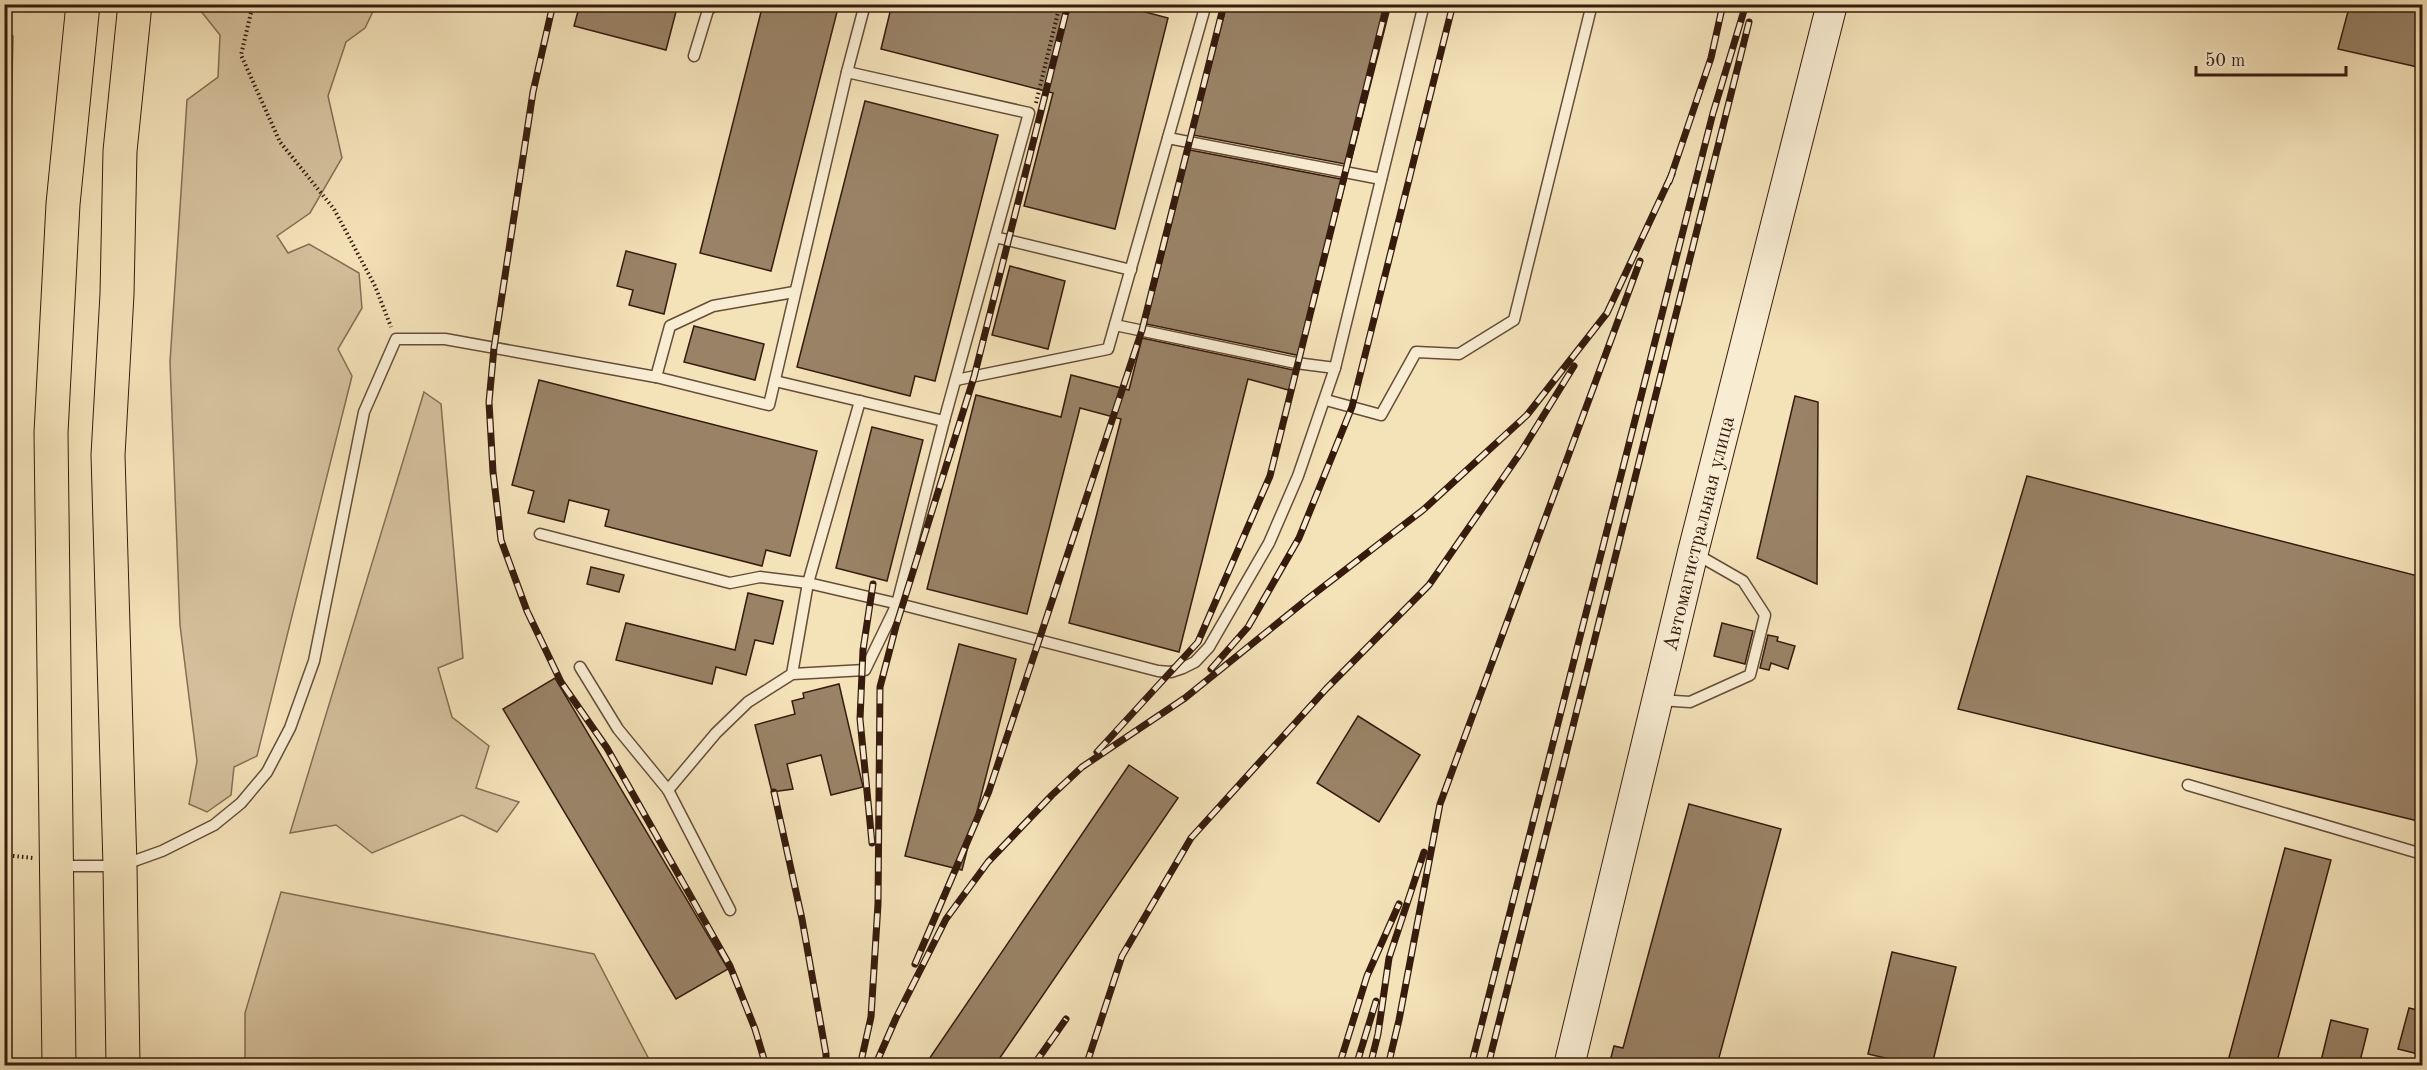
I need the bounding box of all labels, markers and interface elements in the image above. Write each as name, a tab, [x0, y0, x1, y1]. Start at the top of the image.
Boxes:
scale bar	[2196, 39, 2346, 77]
text: 50 m	[2205, 52, 2245, 70]
street label: Автомагистральная улица	[1660, 414, 1739, 654]

